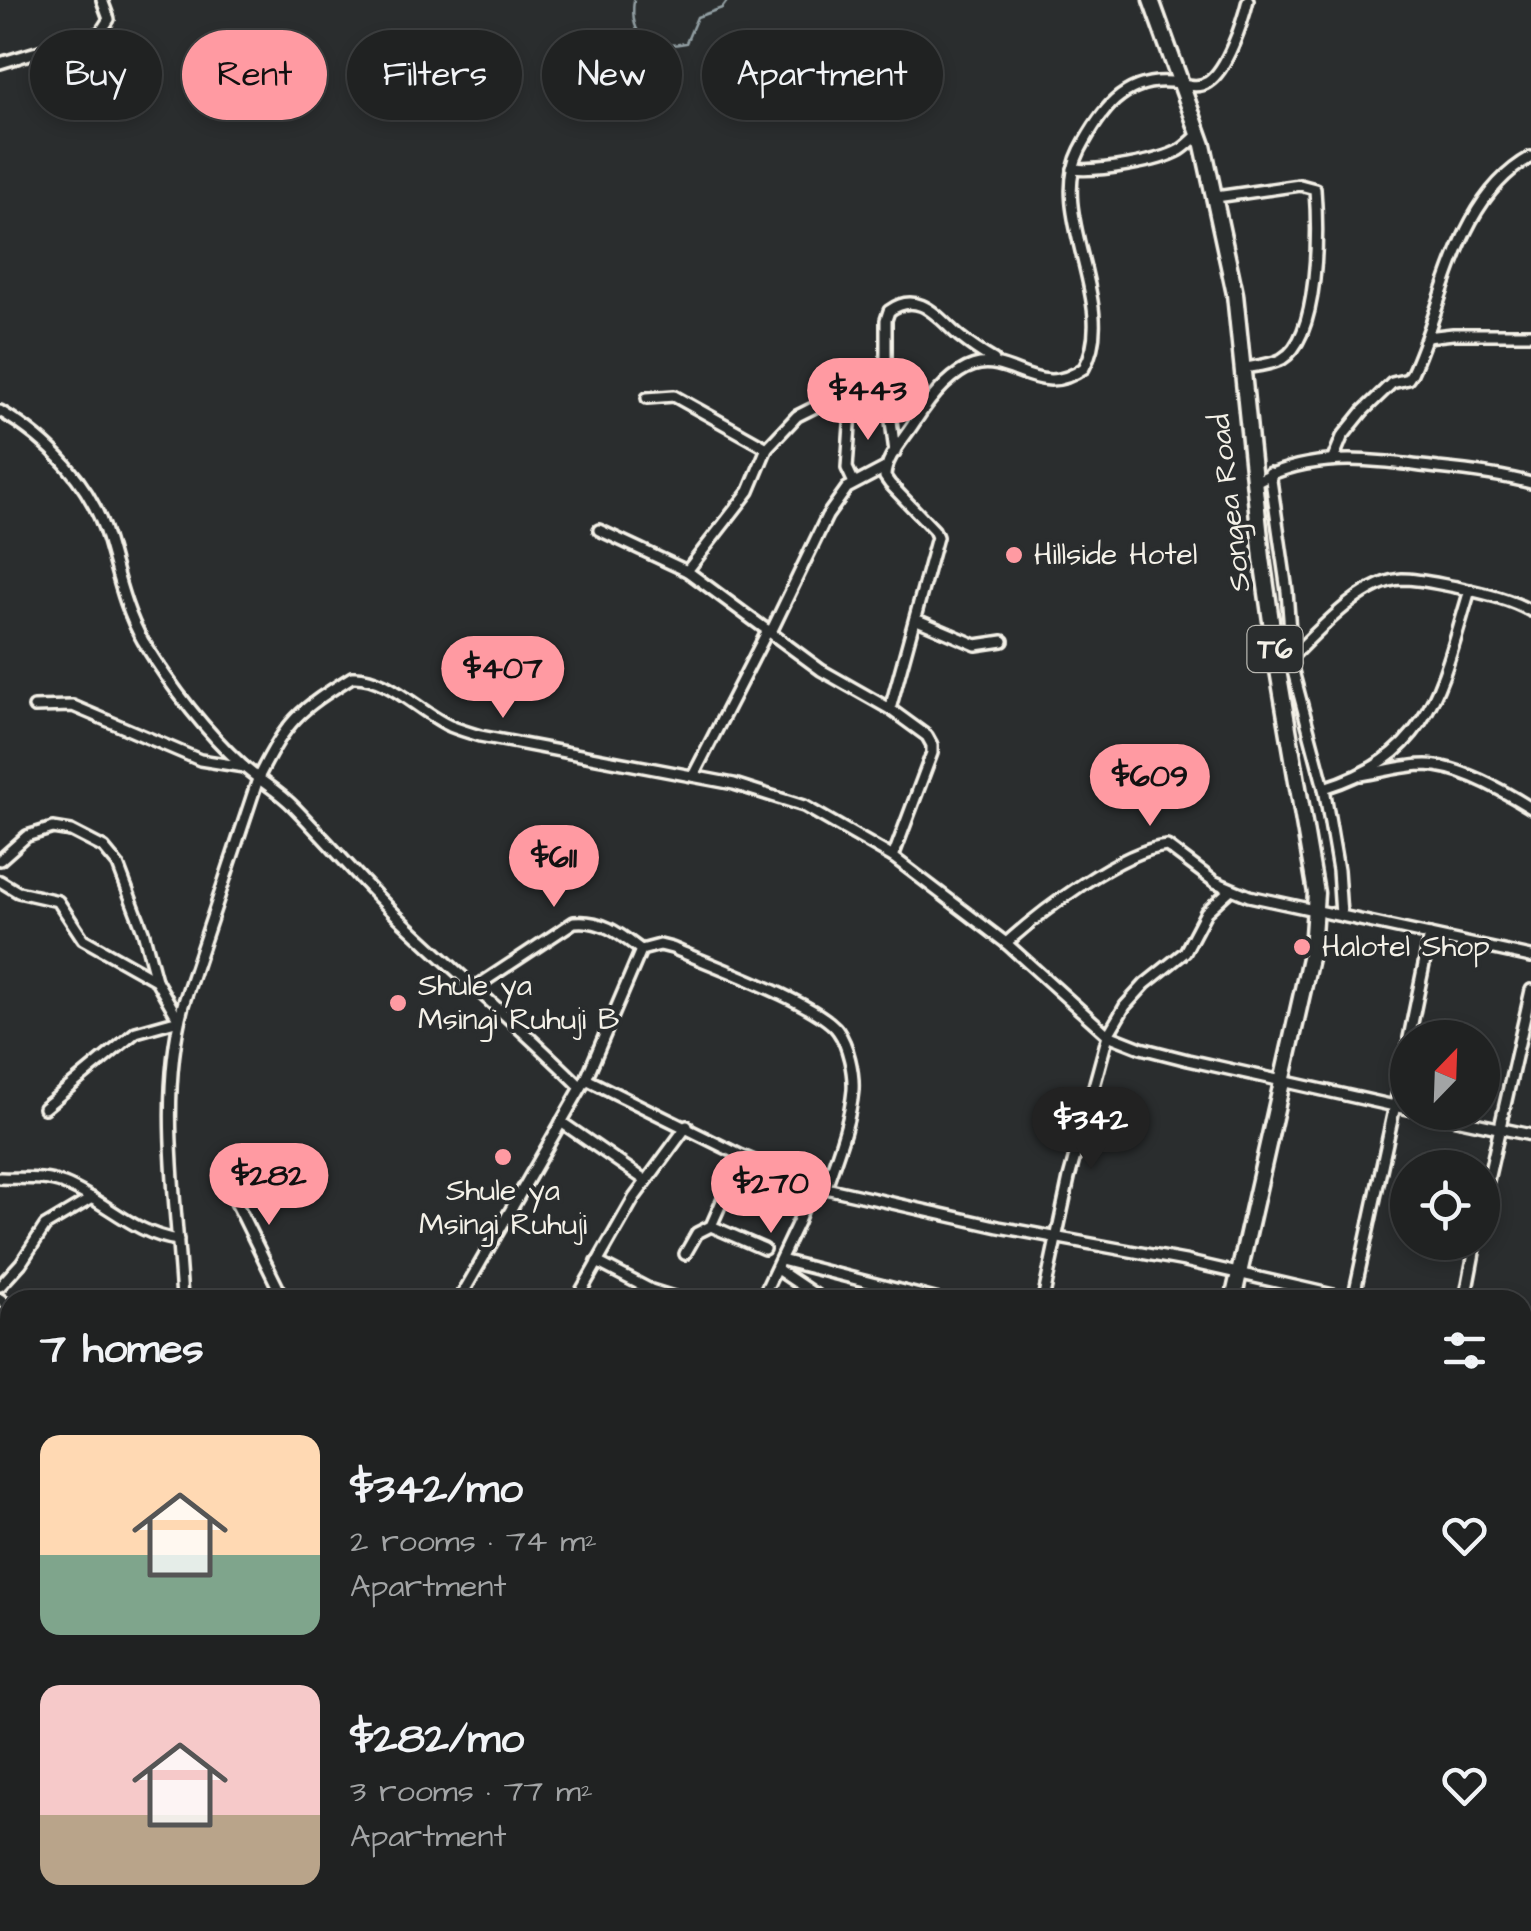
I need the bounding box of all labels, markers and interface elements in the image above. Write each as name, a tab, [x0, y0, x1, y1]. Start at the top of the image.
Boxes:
chip: Buy	[30, 30, 162, 120]
chip: Rent	[182, 30, 327, 120]
chip: Filters	[347, 30, 522, 120]
chip: New	[542, 30, 682, 120]
chip: Apartment	[702, 30, 943, 120]
pin: $443	[809, 358, 927, 443]
text: $443	[829, 368, 907, 413]
street label: Songea Road	[1198, 411, 1263, 594]
place label: Hillside Hotel	[1034, 534, 1197, 576]
marker: Hillside Hotel	[1003, 544, 1025, 566]
road number: T6	[1248, 626, 1302, 672]
pin: $407	[444, 636, 562, 721]
text: $407	[463, 646, 543, 691]
pin: $609	[1091, 744, 1209, 829]
text: $609	[1112, 754, 1188, 799]
pin: $611	[495, 825, 613, 910]
text: $611	[531, 835, 577, 880]
place label: Halotel Shop	[1322, 926, 1490, 968]
marker: Halotel Shop	[1291, 936, 1313, 958]
place label: Shule ya Msingi Ruhuji B	[418, 965, 619, 1042]
marker: Shule ya Msingi Ruhuji B	[387, 992, 409, 1014]
north arrow	[1390, 1020, 1500, 1130]
map controls	[1390, 1020, 1500, 1260]
pin: $342	[1032, 1087, 1150, 1172]
text: $342	[1054, 1097, 1128, 1142]
pin: $282	[210, 1143, 328, 1228]
marker: Shule ya Msingi Ruhuji	[492, 1146, 514, 1168]
button: locate	[1390, 1150, 1500, 1260]
pin: $270	[712, 1151, 830, 1236]
text: $282	[231, 1153, 307, 1198]
text: $270	[733, 1161, 809, 1206]
place label: Shule ya Msingi Ruhuji	[419, 1170, 587, 1247]
text: 7 homes	[40, 1321, 204, 1379]
icon: filters	[1437, 1323, 1492, 1378]
text: $342/mo	[350, 1461, 523, 1519]
icon: home	[120, 1475, 240, 1595]
icon: heart	[1437, 1508, 1492, 1563]
text: 2 rooms · 74 m²	[350, 1519, 597, 1564]
text: Apartment	[350, 1564, 506, 1609]
text: $282/mo	[350, 1711, 524, 1769]
icon: home	[120, 1725, 240, 1845]
icon: heart	[1437, 1758, 1492, 1813]
text: 3 rooms · 77 m²	[350, 1769, 593, 1814]
text: Apartment	[350, 1814, 506, 1859]

